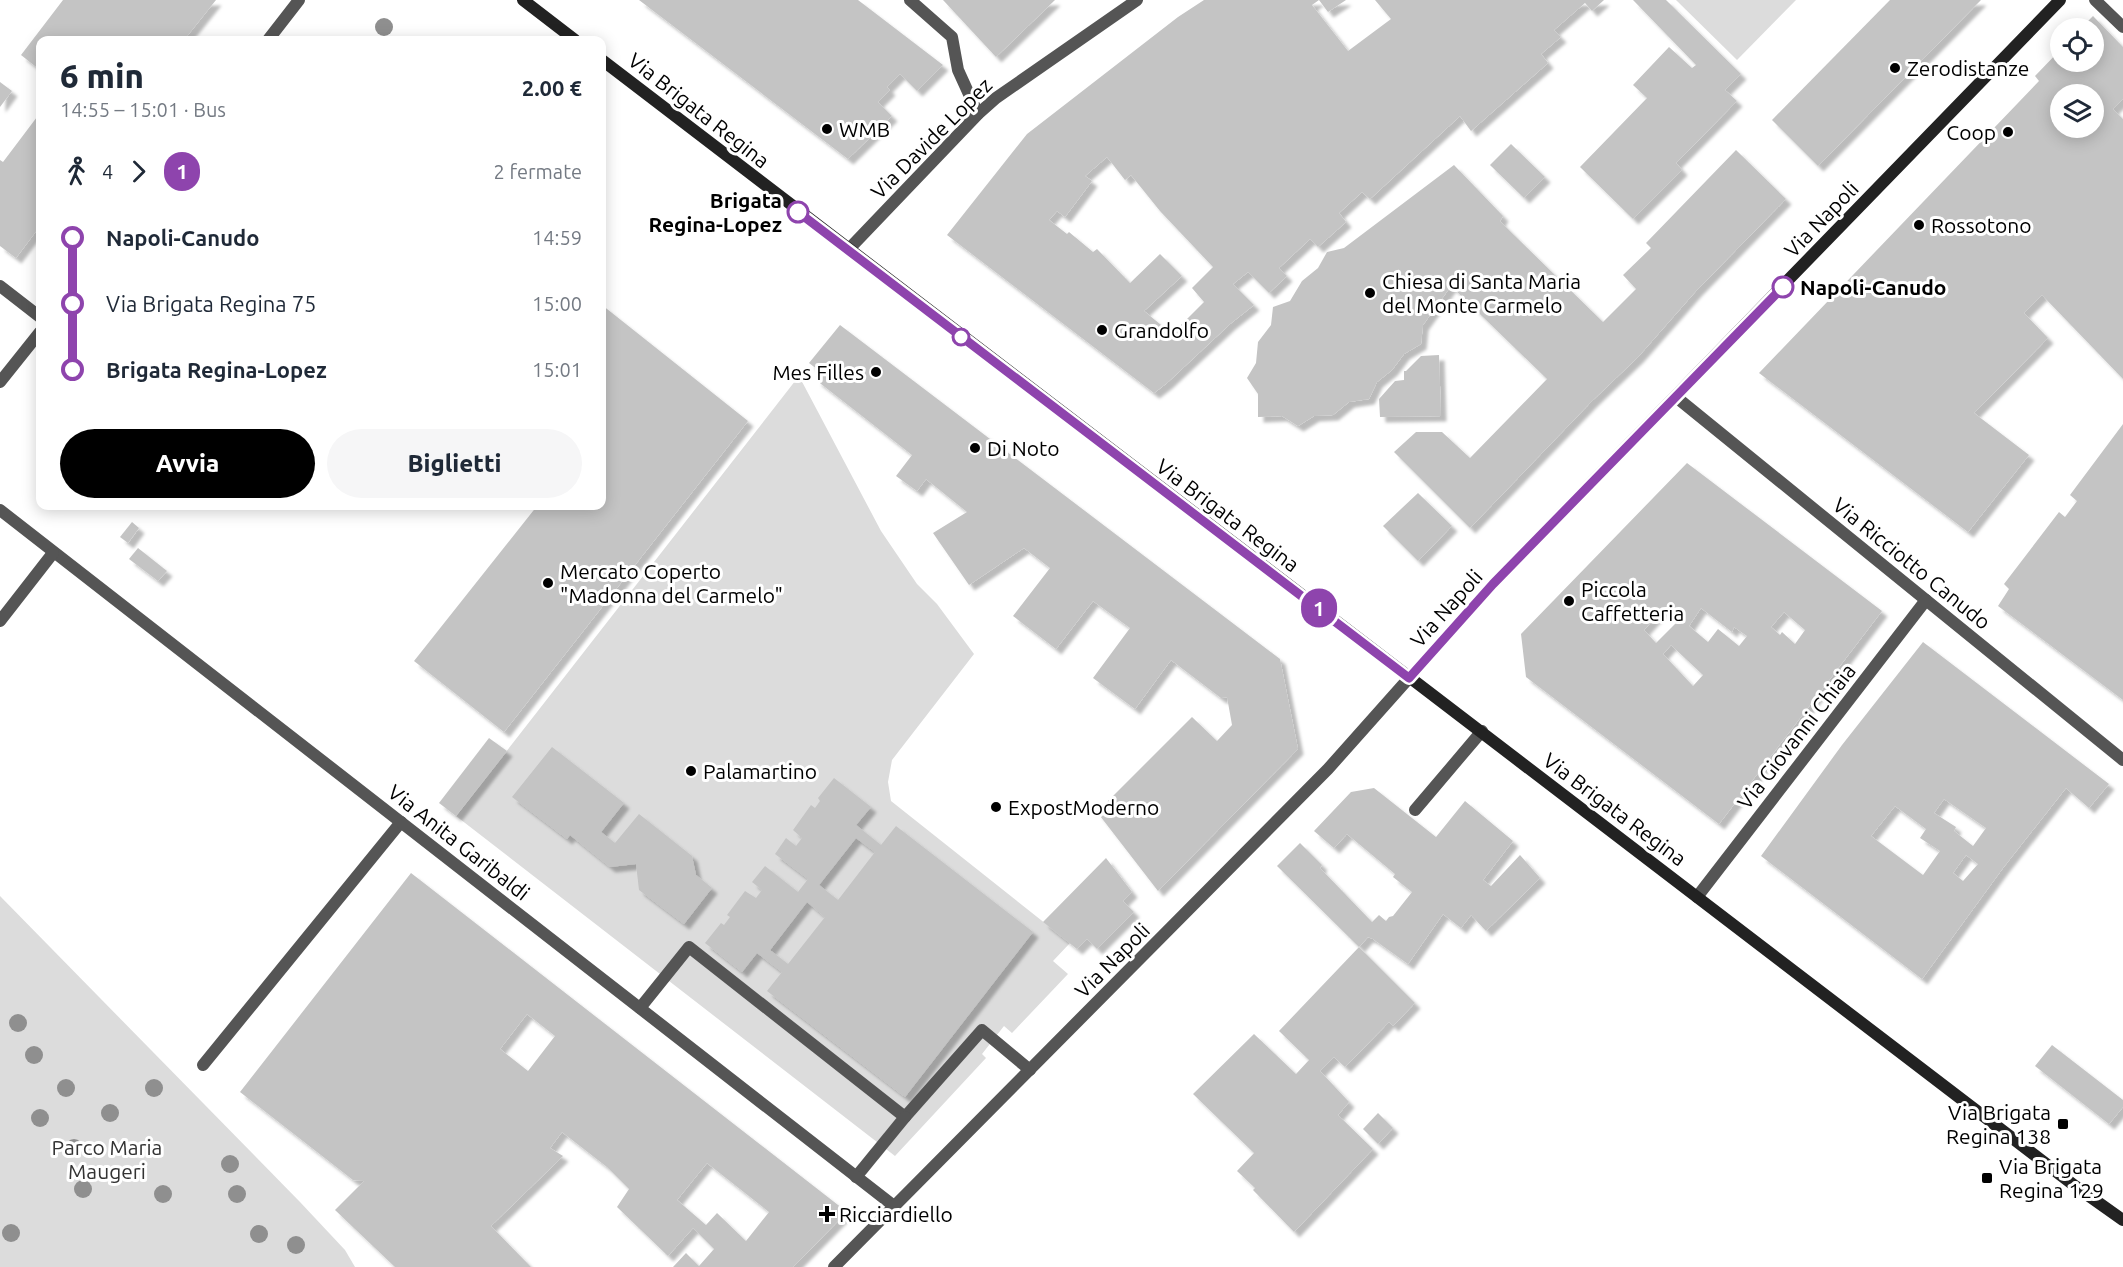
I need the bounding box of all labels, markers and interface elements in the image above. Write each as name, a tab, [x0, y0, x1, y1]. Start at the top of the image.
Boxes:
map controls	[2050, 18, 2104, 138]
button: locate	[2050, 18, 2104, 72]
street label: Via Brigata Regina	[624, 47, 774, 173]
place label: Zerodistanze	[1907, 56, 2029, 80]
text: 6 min	[60, 57, 144, 94]
marker: Zerodistanze	[1888, 61, 1902, 75]
street label: Via Davide Lopez	[866, 73, 996, 203]
text: 2.00 €	[522, 75, 582, 100]
button: layers	[2050, 84, 2104, 138]
text: 14:55 – 15:01 · Bus	[60, 98, 226, 121]
place label: WMB	[839, 117, 890, 141]
place label: Coop	[1946, 120, 1996, 144]
marker: WMB	[820, 122, 834, 136]
marker: Coop	[2001, 125, 2015, 139]
icon: walk	[60, 155, 93, 188]
icon: forward	[122, 155, 155, 188]
text: 1	[176, 159, 188, 183]
text: 4	[102, 160, 113, 183]
text: 2 fermate	[494, 160, 582, 183]
street label: Via Napoli	[1779, 176, 1863, 262]
place label: Brigata Regina-Lopez	[649, 188, 782, 236]
marker: Brigata Regina-Lopez	[787, 201, 809, 223]
place label: Rossotono	[1931, 213, 2032, 237]
marker: Rossotono	[1912, 218, 1926, 232]
text: Napoli-Canudo	[106, 225, 259, 250]
text: 14:59	[532, 226, 582, 249]
place label: Chiesa di Santa Maria del Monte Carmelo	[1382, 269, 1581, 317]
place label: Napoli-Canudo	[1800, 275, 1946, 299]
marker: Napoli-Canudo	[1772, 276, 1794, 298]
marker: Chiesa di Santa Maria del Monte Carmelo	[1363, 286, 1377, 300]
text: Via Brigata Regina 75	[106, 291, 316, 316]
text: 15:00	[532, 292, 582, 315]
place label: Grandolfo	[1114, 318, 1209, 342]
marker: Grandolfo	[1095, 323, 1109, 337]
unlabelled marker	[952, 328, 970, 346]
text: Brigata Regina-Lopez	[106, 357, 327, 382]
text: 15:01	[532, 358, 582, 381]
place label: Mes Filles	[772, 360, 864, 384]
marker: Mes Filles	[869, 365, 883, 379]
button: Avvia	[60, 429, 315, 498]
button: Biglietti	[327, 429, 582, 498]
place label: Di Noto	[987, 436, 1060, 460]
marker: Di Noto	[968, 441, 982, 455]
street label: Via Brigata Regina	[1152, 454, 1304, 576]
street label: Via Ricciotto Canudo	[1828, 492, 1996, 634]
place label: Mercato Coperto "Madonna del Carmelo"	[560, 559, 783, 607]
street label: Via Napoli	[1405, 564, 1487, 652]
marker: Mercato Coperto "Madonna del Carmelo"	[541, 576, 555, 590]
place label: Piccola Caffetteria	[1581, 577, 1684, 625]
line badge: 1	[1300, 588, 1338, 628]
marker: Piccola Caffetteria	[1562, 594, 1576, 608]
text: 1	[1313, 596, 1325, 620]
street label: Via Giovanni Chiaia	[1732, 659, 1860, 813]
street label: Via Brigata Regina	[1539, 748, 1691, 870]
place label: Palamartino	[703, 759, 817, 783]
marker: Palamartino	[684, 764, 698, 778]
street label: Via Anita Garibaldi	[383, 779, 535, 905]
place label: ExpostModerno	[1008, 795, 1159, 819]
marker: ExpostModerno	[989, 800, 1003, 814]
street label: Via Napoli	[1070, 918, 1154, 1002]
place label: Via Brigata Regina 138	[1946, 1100, 2051, 1148]
marker: Via Brigata Regina 138	[2056, 1117, 2070, 1131]
park label: Parco Maria Maugeri	[52, 1135, 162, 1183]
place label: Via Brigata Regina 129	[1999, 1154, 2104, 1202]
marker: Via Brigata Regina 129	[1980, 1171, 1994, 1185]
place label: Ricciardiello	[839, 1202, 953, 1226]
marker: Ricciardiello	[820, 1207, 834, 1221]

